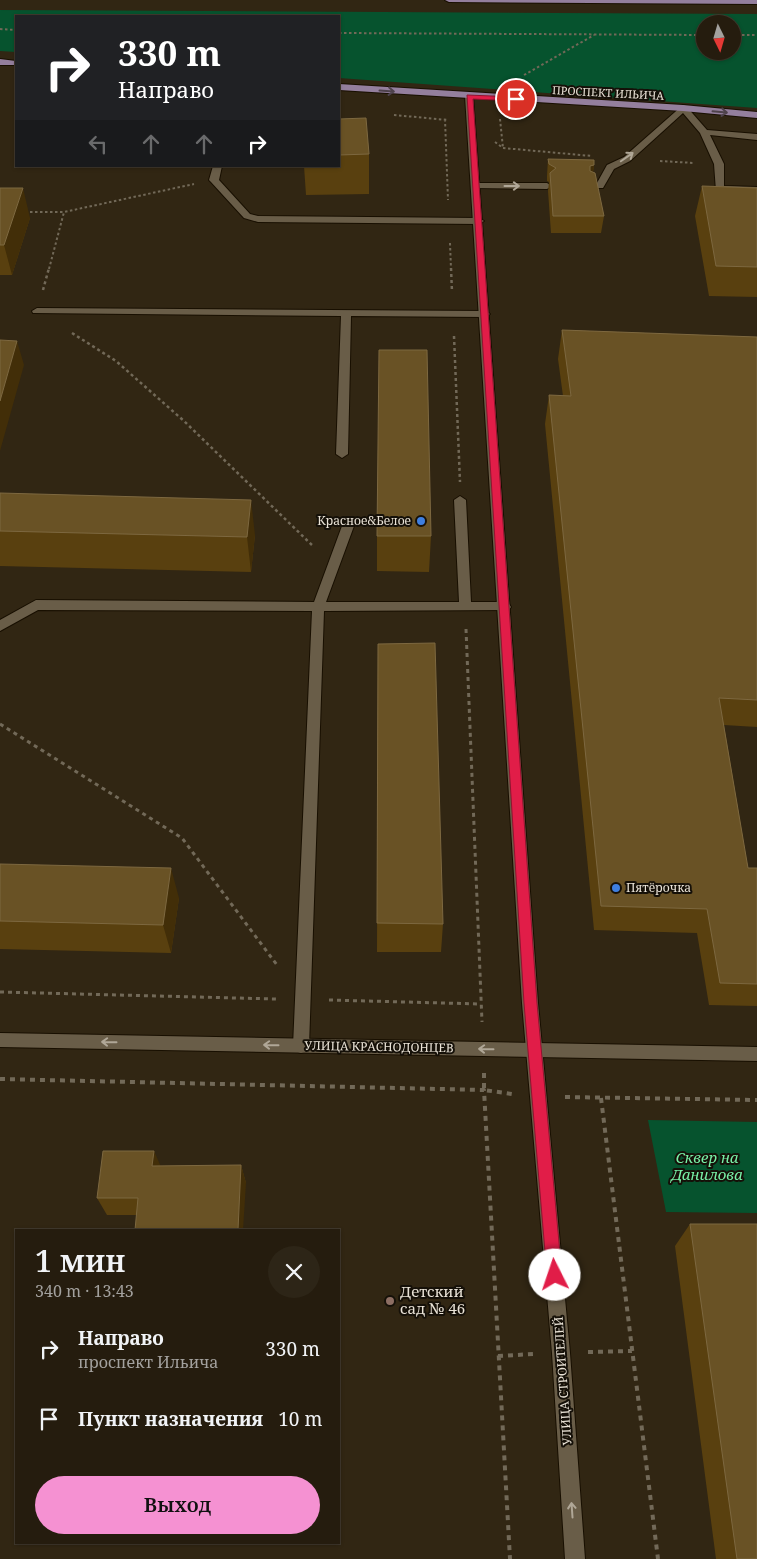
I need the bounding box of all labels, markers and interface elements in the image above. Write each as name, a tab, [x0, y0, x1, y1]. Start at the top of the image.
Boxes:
north arrow	[696, 15, 741, 60]
map controls	[696, 15, 741, 60]
text: 330 m	[118, 29, 221, 76]
icon: right	[35, 35, 100, 100]
text: Направо	[118, 74, 214, 104]
pin	[495, 78, 537, 120]
street label: ПРОСПЕКТ ИЛЬИЧА	[552, 82, 665, 103]
icon: arrive	[502, 85, 530, 113]
one-way arrow	[379, 86, 395, 95]
one-way arrow	[712, 107, 728, 117]
icon: left	[84, 130, 112, 158]
icon: ahead	[137, 130, 165, 158]
icon: ahead	[190, 130, 218, 158]
icon: right	[243, 130, 271, 158]
one-way arrow	[620, 152, 634, 162]
one-way arrow	[503, 181, 519, 191]
place label: Красное&Белое	[317, 512, 411, 529]
marker: Красное&Белое	[415, 515, 427, 527]
place label: Пятёрочка	[626, 879, 691, 896]
marker: Пятёрочка	[610, 882, 622, 894]
one-way arrow	[101, 1037, 117, 1047]
street label: УЛИЦА КРАСНОДОНЦЕВ	[304, 1037, 454, 1056]
one-way arrow	[263, 1040, 280, 1050]
one-way arrow	[478, 1044, 494, 1054]
park label: Сквер на Данилова	[669, 1147, 743, 1184]
text: 1 мин	[35, 1240, 125, 1281]
button: close	[268, 1246, 320, 1298]
position arrow	[528, 1248, 580, 1300]
text: 340 m · 13:43	[35, 1280, 134, 1302]
place label: Детский сад № 46	[400, 1281, 465, 1318]
marker: Детский сад № 46	[384, 1295, 396, 1307]
street label: УЛИЦА СТРОИТЕЛЕЙ	[549, 1316, 575, 1446]
text: Направо	[78, 1325, 164, 1351]
icon: right	[35, 1335, 63, 1363]
text: 330 m	[265, 1336, 320, 1362]
text: проспект Ильича	[78, 1351, 218, 1373]
icon: arrive	[35, 1405, 63, 1433]
text: Пункт назначения	[78, 1406, 263, 1432]
text: 10 m	[278, 1406, 322, 1432]
button: Выход	[35, 1476, 320, 1534]
one-way arrow	[567, 1503, 576, 1519]

